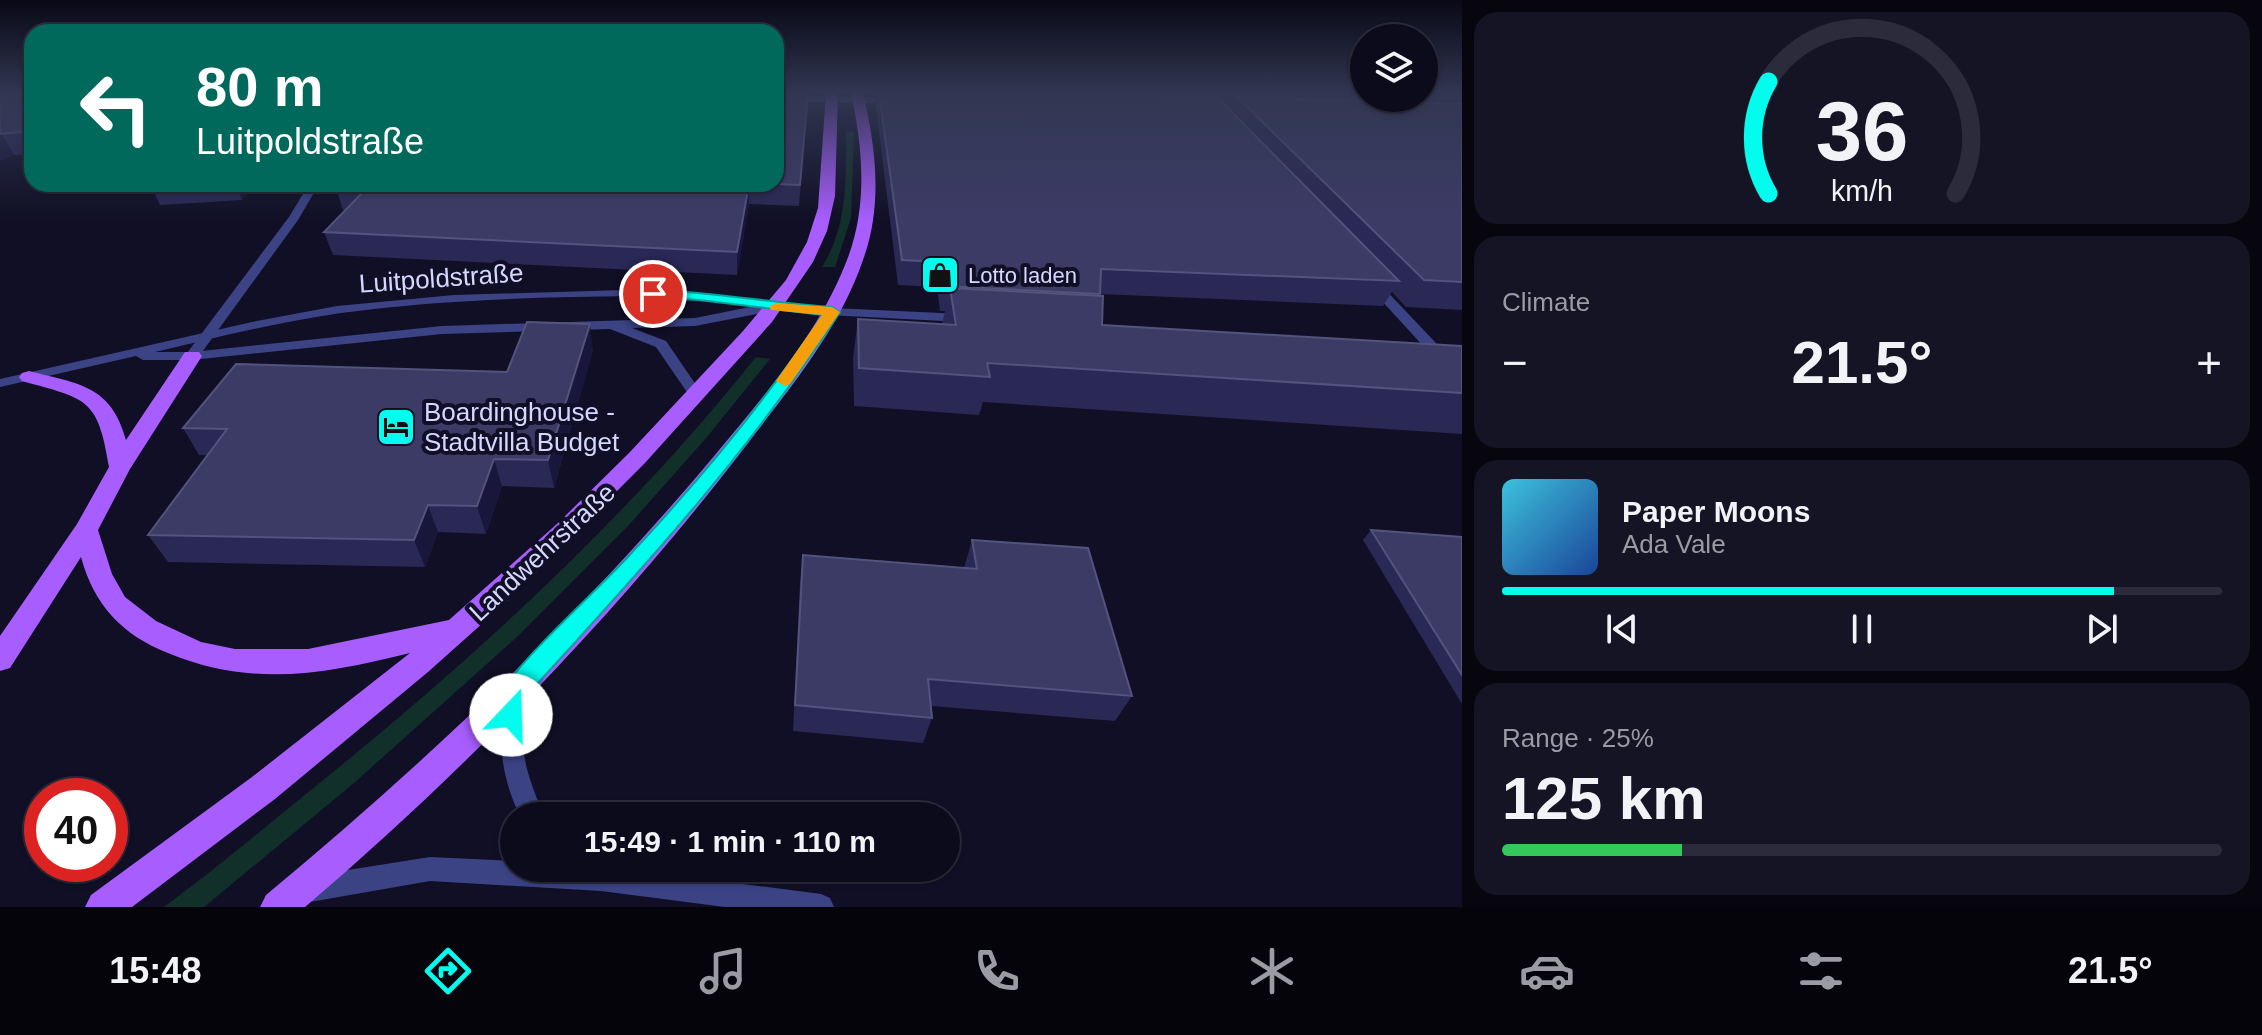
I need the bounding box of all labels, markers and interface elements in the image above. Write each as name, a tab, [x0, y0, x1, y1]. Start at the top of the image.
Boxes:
map controls	[1350, 24, 1438, 112]
button: layers	[1350, 24, 1438, 112]
text: 80 m	[196, 55, 324, 118]
icon: left	[64, 56, 168, 160]
text: 36	[1816, 84, 1908, 177]
text: Luitpoldstraße	[196, 121, 424, 162]
text: km/h	[1831, 175, 1893, 207]
shop icon: Lotto laden	[919, 254, 961, 296]
street label: Luitpoldstraße	[358, 257, 524, 299]
pin	[619, 260, 687, 328]
place label: Lotto laden	[968, 263, 1077, 288]
icon: arrive	[631, 272, 675, 316]
text: Climate	[1502, 287, 1590, 317]
text: 21.5°	[1792, 329, 1932, 396]
text: −	[1502, 338, 1528, 387]
text: +	[2196, 338, 2222, 387]
place label: Boardinghouse - Stadtvilla Budget	[424, 397, 620, 457]
hotel icon: Boardinghouse - Stadtvilla Budget	[375, 406, 417, 448]
street label: Landwehrstraße	[463, 477, 621, 627]
text: Paper Moons	[1622, 495, 1810, 528]
text: Ada Vale	[1622, 529, 1726, 559]
icon: previous	[1600, 607, 1644, 651]
icon: pause	[1840, 607, 1884, 651]
icon: next	[2080, 607, 2124, 651]
position arrow	[469, 673, 553, 757]
text: Range · 25%	[1502, 723, 1654, 753]
text: 125 km	[1502, 765, 1706, 832]
speed limit sign: 40	[24, 778, 128, 882]
text: 15:49 · 1 min · 110 m	[584, 825, 876, 858]
icon: directions	[420, 943, 476, 999]
icon: music	[695, 943, 751, 999]
icon: phone	[969, 943, 1025, 999]
icon: climate	[1244, 943, 1300, 999]
icon: car	[1519, 943, 1575, 999]
icon: filters	[1793, 943, 1849, 999]
text: 15:48	[109, 950, 201, 991]
text: 21.5°	[2068, 950, 2153, 991]

